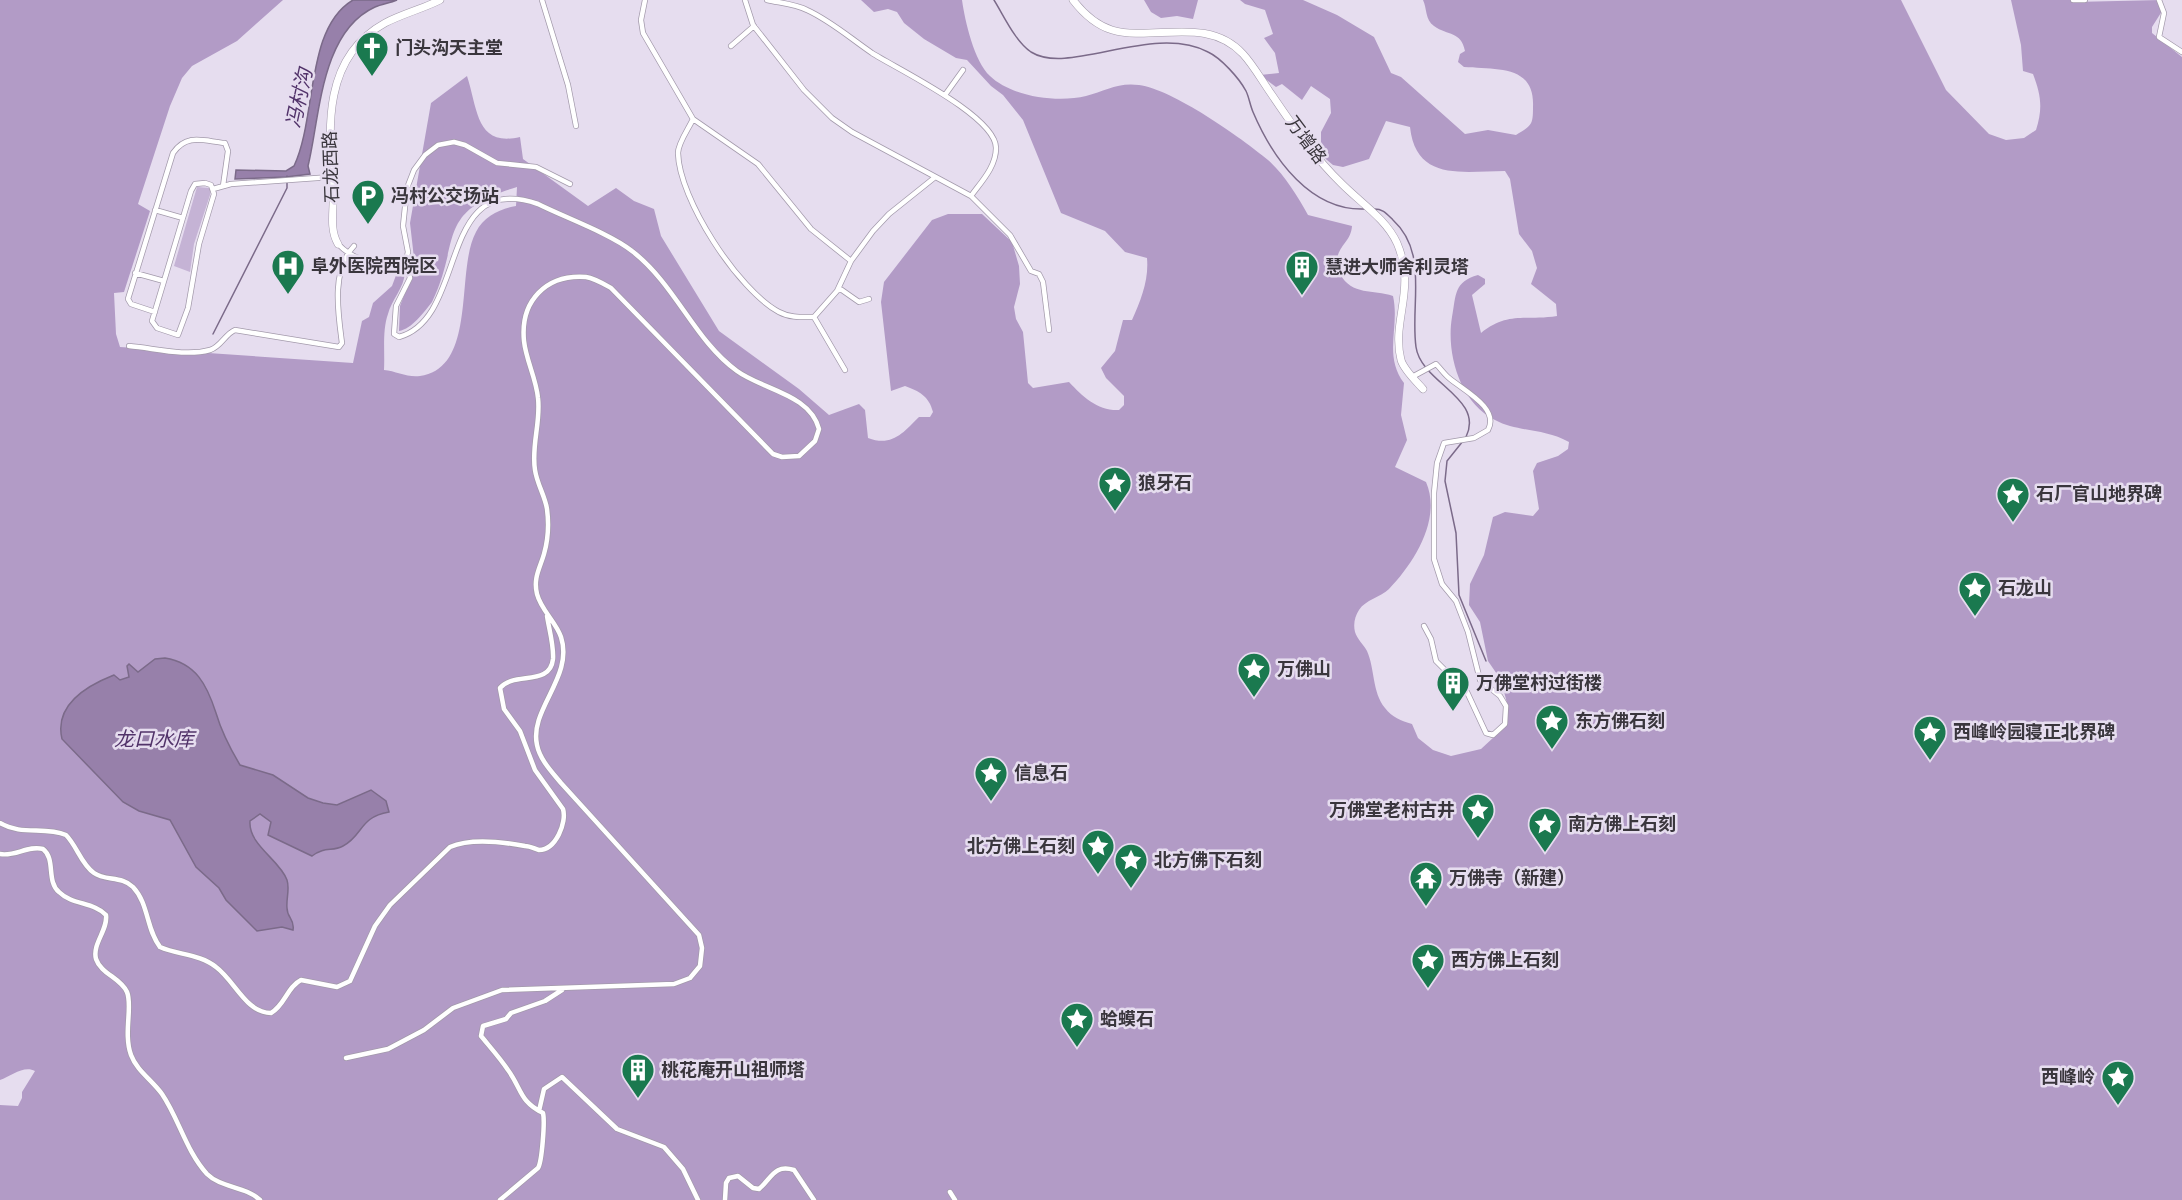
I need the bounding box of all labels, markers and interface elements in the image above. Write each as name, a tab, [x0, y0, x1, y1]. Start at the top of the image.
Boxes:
church icon: 门头沟天主堂	[354, 30, 390, 77]
place label: 门头沟天主堂	[395, 37, 503, 59]
water label: 冯村沟	[281, 64, 317, 130]
street label: 万增路	[1281, 112, 1331, 168]
street label: 石龙西路	[319, 131, 343, 203]
parking icon: 冯村公交场站	[350, 178, 386, 225]
place label: 冯村公交场站	[391, 185, 499, 207]
hospital icon: 阜外医院西院区	[270, 248, 306, 295]
building icon: 慧进大师舍利灵塔	[1284, 249, 1320, 296]
place label: 阜外医院西院区	[311, 255, 437, 277]
place label: 慧进大师舍利灵塔	[1325, 256, 1469, 278]
place icon: 狼牙石	[1097, 465, 1133, 512]
place label: 狼牙石	[1138, 472, 1192, 494]
place icon: 石厂官山地界碑	[1995, 476, 2031, 523]
place label: 石厂官山地界碑	[2036, 483, 2162, 505]
place icon: 石龙山	[1957, 570, 1993, 617]
place label: 石龙山	[1998, 577, 2052, 599]
place icon: 万佛山	[1236, 651, 1272, 698]
place label: 万佛山	[1277, 658, 1331, 680]
building icon: 万佛堂村过街楼	[1435, 665, 1471, 712]
place label: 万佛堂村过街楼	[1476, 672, 1602, 694]
place icon: 东方佛石刻	[1534, 703, 1570, 750]
place label: 东方佛石刻	[1575, 710, 1665, 732]
place icon: 西峰岭园寝正北界碑	[1912, 714, 1948, 761]
place label: 西峰岭园寝正北界碑	[1953, 721, 2115, 743]
water label: 龙口水库	[114, 727, 197, 751]
place icon: 信息石	[973, 755, 1009, 802]
place label: 信息石	[1014, 762, 1068, 784]
place icon: 万佛堂老村古井	[1460, 792, 1496, 839]
place label: 万佛堂老村古井	[1329, 799, 1455, 821]
place icon: 南方佛上石刻	[1527, 806, 1563, 853]
place label: 南方佛上石刻	[1568, 813, 1676, 835]
place icon: 北方佛上石刻	[1080, 828, 1116, 875]
place label: 北方佛上石刻	[967, 835, 1075, 857]
place icon: 北方佛下石刻	[1113, 842, 1149, 889]
place label: 北方佛下石刻	[1154, 849, 1262, 871]
temple icon: 万佛寺（新建）	[1408, 860, 1444, 907]
place label: 万佛寺（新建）	[1449, 867, 1575, 889]
place icon: 西方佛上石刻	[1410, 942, 1446, 989]
place label: 西方佛上石刻	[1451, 949, 1559, 971]
place icon: 蛤蟆石	[1059, 1001, 1095, 1048]
place label: 蛤蟆石	[1100, 1008, 1154, 1030]
building icon: 桃花庵开山祖师塔	[620, 1052, 656, 1099]
place label: 桃花庵开山祖师塔	[661, 1059, 805, 1081]
place icon: 西峰岭	[2100, 1059, 2136, 1106]
place label: 西峰岭	[2041, 1066, 2095, 1088]

